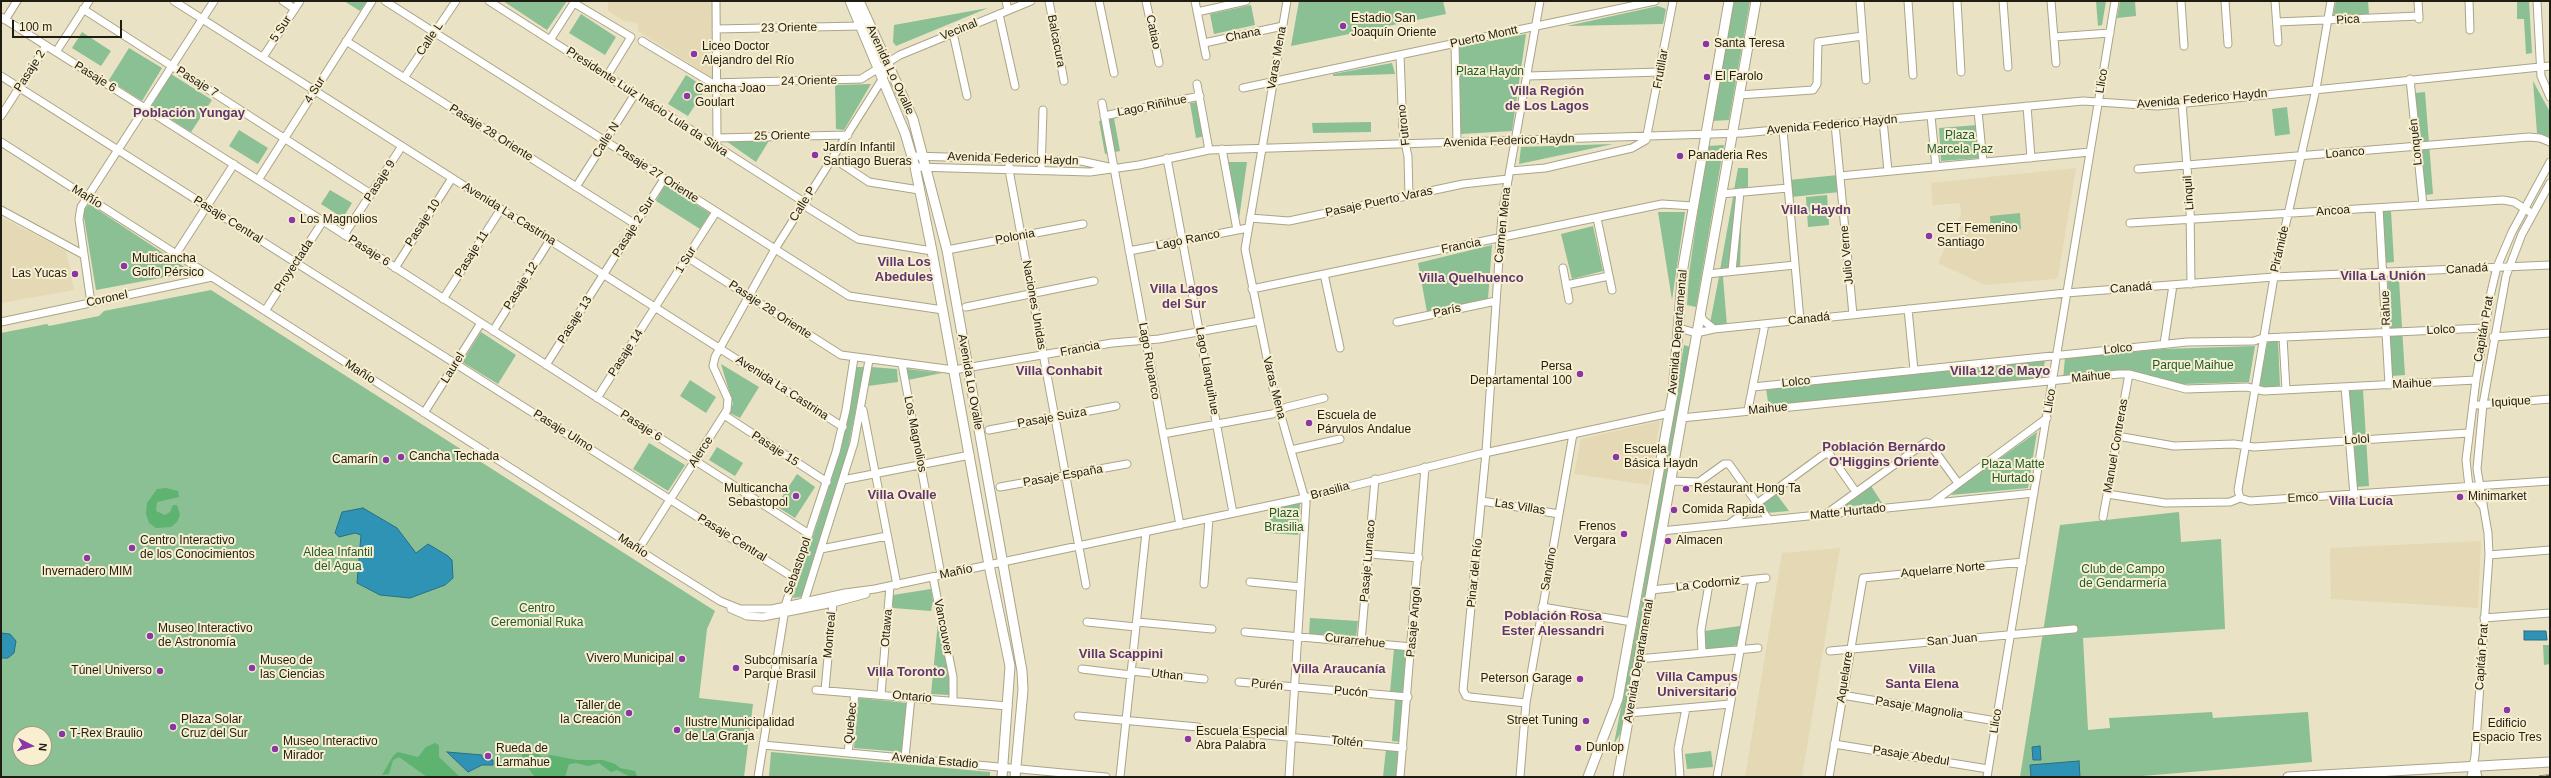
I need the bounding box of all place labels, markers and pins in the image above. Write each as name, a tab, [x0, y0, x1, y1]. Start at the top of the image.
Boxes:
place label: Estadio San Joaquín Oriente	[1351, 12, 1436, 40]
marker: Estadio San Joaquín Oriente	[1338, 21, 1348, 31]
place label: Santa Teresa	[1714, 37, 1785, 51]
marker: Santa Teresa	[1701, 39, 1711, 49]
place label: Liceo Doctor Alejandro del Río	[702, 40, 794, 68]
marker: Liceo Doctor Alejandro del Río	[689, 49, 699, 59]
place label: El Farolo	[1715, 70, 1763, 84]
marker: El Farolo	[1702, 72, 1712, 82]
place label: Cancha Joao Goulart	[695, 82, 766, 110]
marker: Cancha Joao Goulart	[682, 91, 692, 101]
place label: Jardín Infantil Santiago Bueras	[823, 141, 912, 169]
place label: Panaderia Res	[1688, 149, 1767, 163]
marker: Jardín Infantil Santiago Bueras	[810, 150, 820, 160]
marker: Panaderia Res	[1675, 151, 1685, 161]
place label: Los Magnolios	[300, 213, 377, 227]
marker: Los Magnolios	[287, 215, 297, 225]
place label: CET Femenino Santiago	[1937, 222, 2018, 250]
marker: CET Femenino Santiago	[1924, 231, 1934, 241]
place label: Multicancha Golfo Pérsico	[132, 252, 204, 280]
marker: Multicancha Golfo Pérsico	[119, 261, 129, 271]
place label: Las Yucas	[12, 267, 67, 281]
marker: Las Yucas	[70, 269, 80, 279]
place label: Persa Departamental 100	[1470, 360, 1572, 388]
marker: Persa Departamental 100	[1575, 369, 1585, 379]
place label: Escuela de Párvulos Andalue	[1317, 409, 1411, 437]
marker: Escuela de Párvulos Andalue	[1304, 418, 1314, 428]
place label: Escuela Básica Haydn	[1624, 443, 1698, 471]
place label: Cancha Techada	[409, 450, 499, 464]
marker: Cancha Techada	[396, 452, 406, 462]
marker: Escuela Básica Haydn	[1611, 452, 1621, 462]
place label: Camarín	[332, 453, 378, 467]
marker: Camarín	[381, 455, 391, 465]
place label: Multicancha Sebastopol	[724, 482, 788, 510]
place label: Restaurant Hong Ta	[1694, 482, 1801, 496]
marker: Restaurant Hong Ta	[1681, 484, 1691, 494]
place label: Minimarket	[2468, 490, 2527, 504]
marker: Multicancha Sebastopol	[791, 491, 801, 501]
marker: Minimarket	[2455, 492, 2465, 502]
place label: Comida Rapida	[1682, 503, 1765, 517]
marker: Comida Rapida	[1669, 505, 1679, 515]
place label: Frenos Vergara	[1574, 520, 1616, 548]
marker: Frenos Vergara	[1619, 529, 1629, 539]
place label: Centro Interactivo de los Conocimientos	[140, 534, 255, 562]
place label: Almacen	[1676, 534, 1723, 548]
marker: Almacen	[1663, 536, 1673, 546]
marker: Centro Interactivo de los Conocimientos	[127, 543, 137, 553]
marker: Invernadero MIM	[82, 553, 92, 563]
place label: Invernadero MIM	[42, 565, 132, 579]
place label: Museo Interactivo de Astronomía	[158, 622, 253, 650]
marker: Museo Interactivo de Astronomía	[145, 631, 155, 641]
place label: Vivero Municipal	[586, 652, 674, 666]
place label: Museo de las Ciencias	[260, 654, 325, 682]
marker: Vivero Municipal	[677, 654, 687, 664]
place label: Subcomisaría Parque Brasil	[744, 654, 817, 682]
marker: Museo de las Ciencias	[247, 663, 257, 673]
marker: Subcomisaría Parque Brasil	[731, 663, 741, 673]
place label: Túnel Universo	[71, 664, 152, 678]
marker: Túnel Universo	[155, 666, 165, 676]
place label: Peterson Garage	[1481, 672, 1572, 686]
marker: Peterson Garage	[1575, 674, 1585, 684]
place label: Taller de la Creación	[560, 699, 621, 727]
marker: Edificio Espacio Tres	[2502, 705, 2512, 715]
marker: Taller de la Creación	[624, 708, 634, 718]
place label: Plaza Solar Cruz del Sur	[181, 713, 248, 741]
place label: Street Tuning	[1506, 714, 1578, 728]
place label: Ilustre Municipalidad de La Granja	[685, 716, 794, 744]
marker: Street Tuning	[1581, 716, 1591, 726]
place label: Edificio Espacio Tres	[2472, 717, 2542, 745]
marker: Plaza Solar Cruz del Sur	[168, 722, 178, 732]
marker: Ilustre Municipalidad de La Granja	[672, 725, 682, 735]
place label: Escuela Especial Abra Palabra	[1196, 725, 1287, 753]
place label: T-Rex Braulio	[70, 727, 143, 741]
marker: T-Rex Braulio	[57, 729, 67, 739]
marker: Escuela Especial Abra Palabra	[1183, 734, 1193, 744]
place label: Museo Interactivo Mirador	[283, 735, 378, 763]
place label: Dunlop	[1586, 741, 1624, 755]
place label: Rueda de Larmahue	[496, 742, 550, 770]
marker: Dunlop	[1573, 743, 1583, 753]
marker: Museo Interactivo Mirador	[270, 744, 280, 754]
marker: Rueda de Larmahue	[483, 751, 493, 761]

